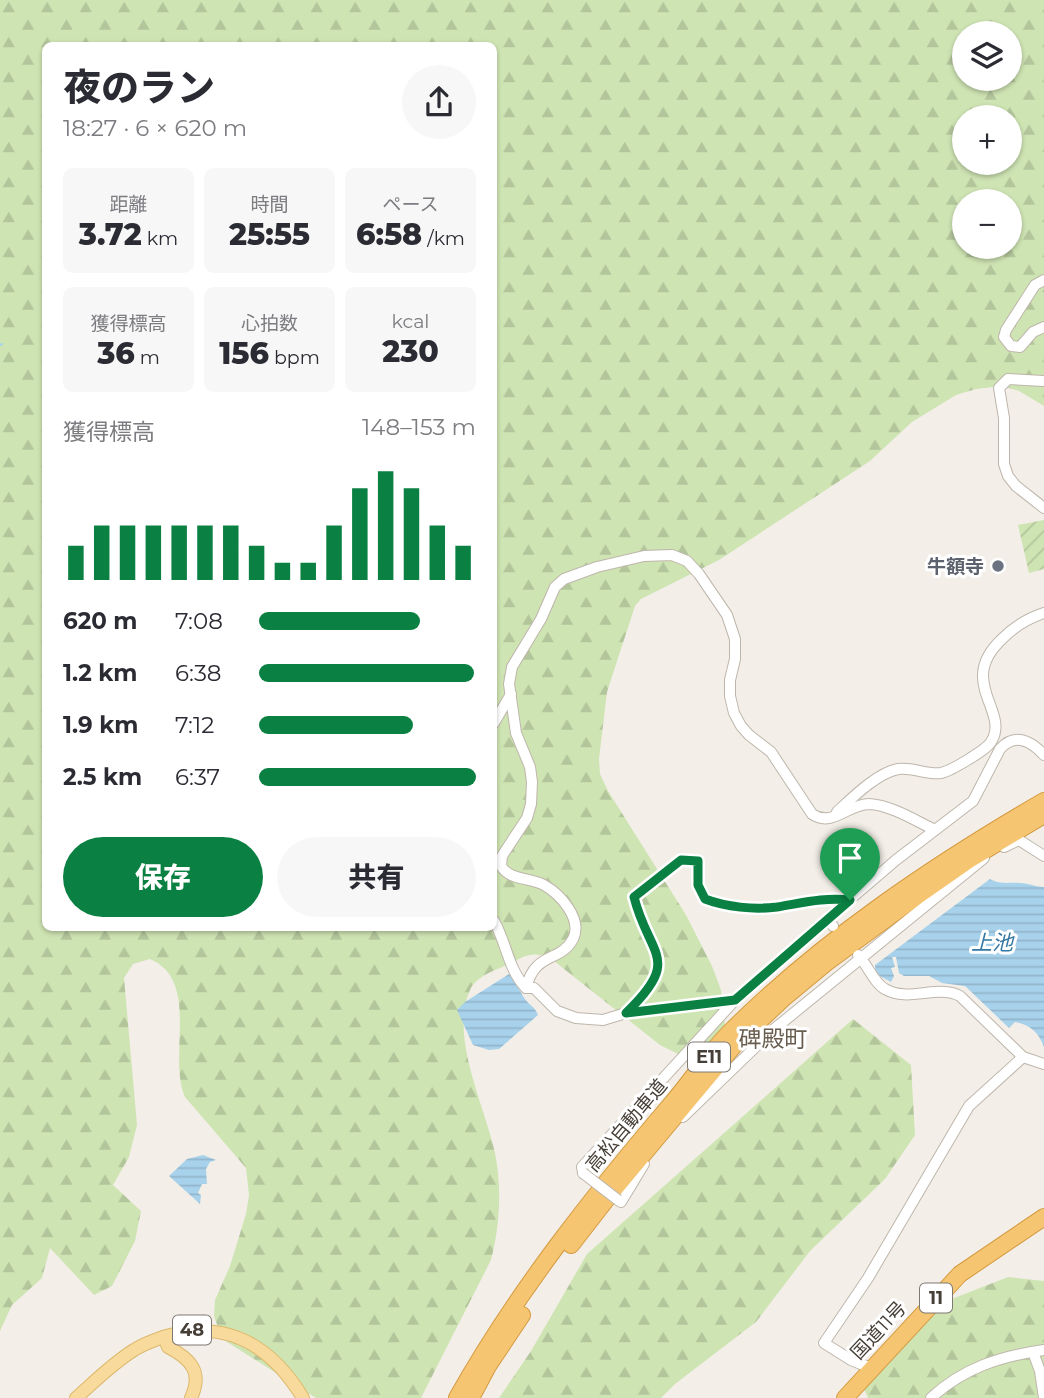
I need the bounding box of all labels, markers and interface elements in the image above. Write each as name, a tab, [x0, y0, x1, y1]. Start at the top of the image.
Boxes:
map controls	[952, 21, 1022, 259]
button: layers	[952, 21, 1022, 91]
text: 夜のラン	[63, 64, 215, 111]
button: share	[402, 65, 476, 139]
button: +	[952, 105, 1022, 175]
text: 18:27 · 6 × 620 m	[63, 114, 247, 142]
button: −	[952, 189, 1022, 259]
text: 距離	[109, 193, 148, 216]
text: 時間	[250, 193, 289, 216]
text: ペース	[382, 193, 439, 216]
text: 3.72	[79, 216, 142, 253]
text: 25:55	[229, 216, 310, 253]
text: 6:58	[356, 216, 422, 253]
text: km	[142, 227, 178, 250]
text: /km	[422, 227, 465, 250]
text: kcal	[392, 310, 429, 333]
text: 獲得標高	[90, 312, 167, 335]
text: 心拍数	[241, 312, 298, 335]
text: 230	[382, 333, 439, 370]
text: 36	[97, 335, 135, 372]
text: 156	[219, 335, 269, 372]
text: m	[135, 346, 160, 369]
text: bpm	[269, 346, 320, 369]
text: 148–153 m	[362, 413, 476, 441]
text: 獲得標高	[63, 418, 155, 446]
place label: 牛額寺	[927, 555, 984, 578]
marker: 牛額寺	[990, 558, 1006, 574]
text: 620 m	[63, 607, 137, 635]
text: 7:08	[175, 607, 223, 635]
text: 1.2 km	[63, 659, 137, 687]
text: 6:38	[175, 659, 222, 687]
text: 1.9 km	[63, 711, 138, 739]
text: 7:12	[175, 711, 214, 739]
text: 2.5 km	[63, 763, 142, 791]
text: 6:37	[175, 763, 220, 791]
pin	[820, 828, 880, 900]
button: 保存	[63, 837, 263, 917]
button: 共有	[277, 837, 476, 917]
icon: arrive	[831, 839, 869, 877]
water label: 上池	[971, 930, 1015, 955]
district label: 碑殿町	[739, 1025, 808, 1053]
road number: E11	[688, 1042, 730, 1072]
street label: 高松自動車道	[581, 1074, 672, 1176]
road number: 11	[920, 1283, 952, 1312]
street label: 国道11号	[846, 1297, 911, 1364]
road number: 48	[173, 1316, 211, 1344]

